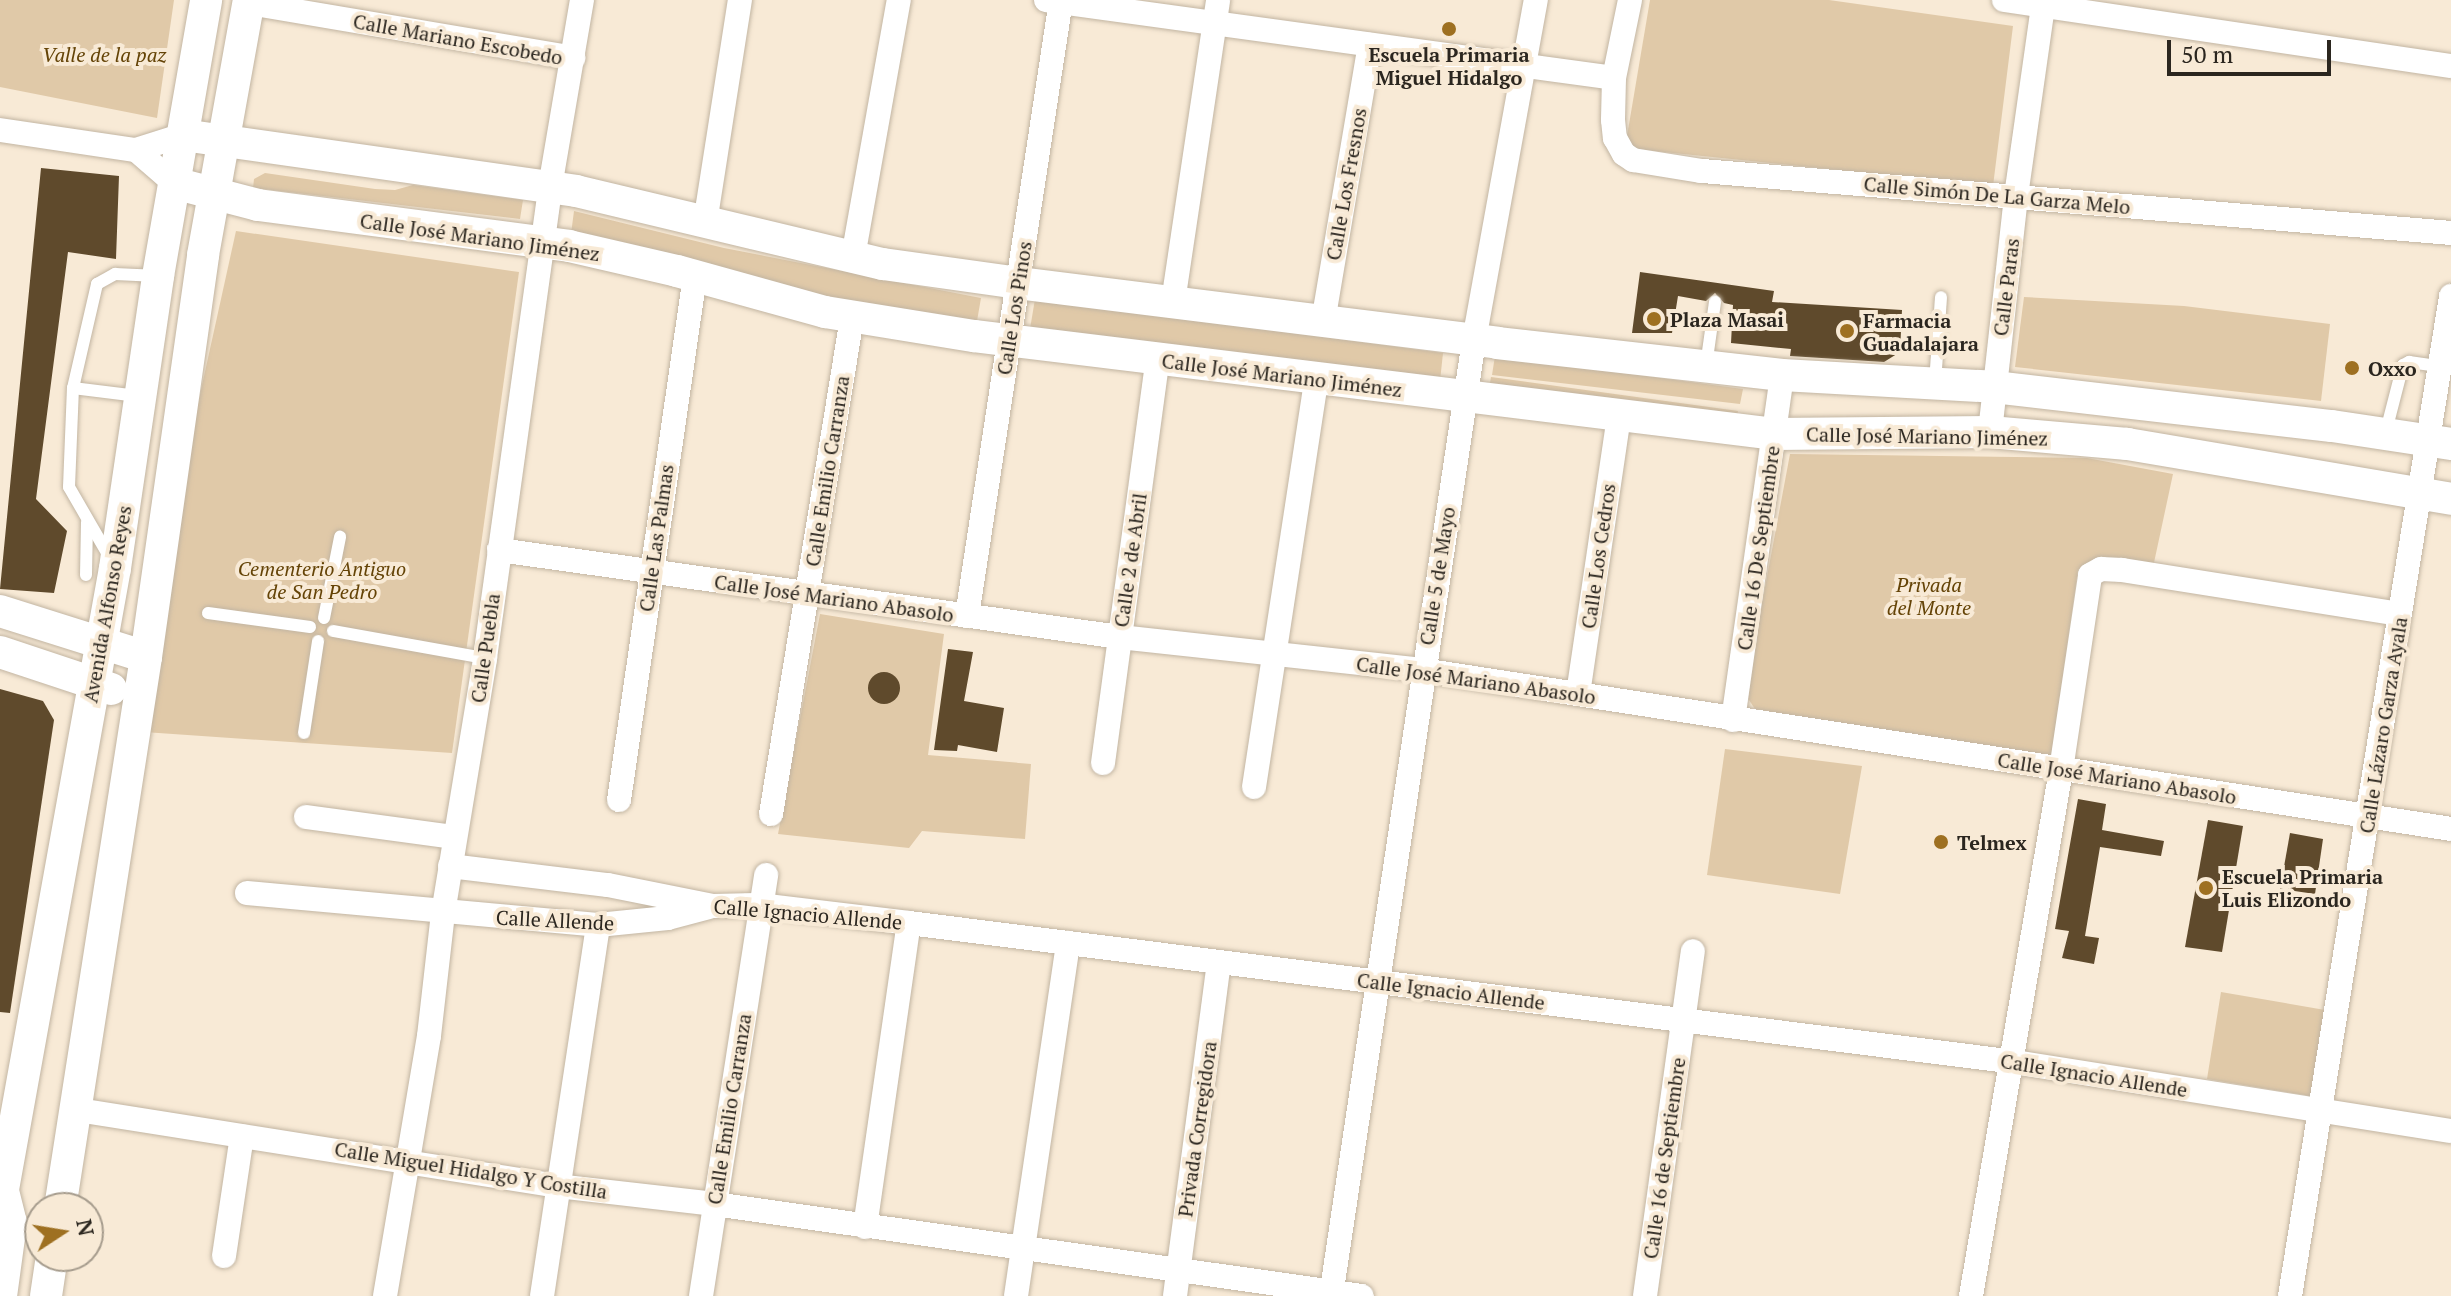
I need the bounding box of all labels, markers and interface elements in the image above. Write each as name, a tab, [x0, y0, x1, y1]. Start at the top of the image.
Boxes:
street label: Calle Mariano Escobedo	[351, 9, 565, 69]
marker: Escuela Primaria Miguel Hidalgo	[1440, 20, 1458, 38]
scale bar	[2171, 24, 2335, 74]
text: 50 m	[2181, 38, 2233, 70]
park label: Valle de la paz	[42, 42, 166, 66]
place label: Escuela Primaria Miguel Hidalgo	[1368, 42, 1530, 89]
street label: Calle Los Fresnos	[1321, 106, 1371, 262]
street label: Calle Simón De La Garza Melo	[1863, 171, 2131, 219]
street label: Calle José Mariano Jiménez	[358, 208, 602, 266]
street label: Calle Paras	[1988, 237, 2024, 337]
street label: Calle Los Pinos	[992, 239, 1036, 377]
place label: Plaza Masai	[1670, 307, 1784, 331]
place label: Farmacia Guadalajara	[1863, 308, 1979, 355]
marker: Plaza Masai	[1645, 310, 1663, 328]
marker: Farmacia Guadalajara	[1838, 322, 1856, 340]
street label: Calle José Mariano Jiménez	[1160, 348, 1404, 402]
place label: Oxxo	[2368, 356, 2417, 380]
marker: Oxxo	[2343, 359, 2361, 377]
street label: Calle Emilio Carranza	[800, 374, 854, 568]
street label: Calle José Mariano Jiménez	[1806, 422, 2048, 450]
street label: Calle 16 De Septiembre	[1732, 444, 1784, 652]
street label: Calle Las Palmas	[634, 463, 678, 613]
street label: Calle Los Cedros	[1576, 482, 1620, 630]
street label: Calle 2 de Abril	[1109, 491, 1151, 629]
street label: Avenida Alfonso Reyes	[78, 503, 136, 705]
street label: Calle 5 de Mayo	[1414, 505, 1460, 647]
park label: Cementerio Antiguo de San Pedro	[238, 556, 406, 603]
street label: Calle José Mariano Abasolo	[713, 569, 955, 627]
park label: Privada del Monte	[1887, 573, 1971, 620]
street label: Calle Puebla	[465, 592, 505, 704]
street label: Calle Lázaro Garza Ayala	[2354, 615, 2412, 835]
street label: Calle José Mariano Abasolo	[1355, 651, 1597, 709]
street label: Calle José Mariano Abasolo	[1996, 747, 2238, 809]
place label: Telmex	[1957, 830, 2027, 854]
marker: Telmex	[1932, 833, 1950, 851]
place label: Escuela Primaria Luis Elizondo	[2222, 864, 2383, 911]
marker: Escuela Primaria Luis Elizondo	[2197, 879, 2215, 897]
street label: Calle Ignacio Allende	[713, 894, 903, 934]
street label: Calle Allende	[495, 905, 615, 935]
street label: Calle Ignacio Allende	[1355, 968, 1547, 1014]
street label: Calle Emilio Carranza	[702, 1012, 756, 1206]
street label: Privada Corregidora	[1173, 1040, 1221, 1218]
street label: Calle Ignacio Allende	[1999, 1048, 2189, 1102]
street label: Calle 16 de Septiembre	[1638, 1056, 1690, 1260]
street label: Calle Miguel Hidalgo Y Costilla	[333, 1137, 609, 1203]
north arrow	[24, 1192, 104, 1272]
text: N	[70, 1216, 102, 1238]

